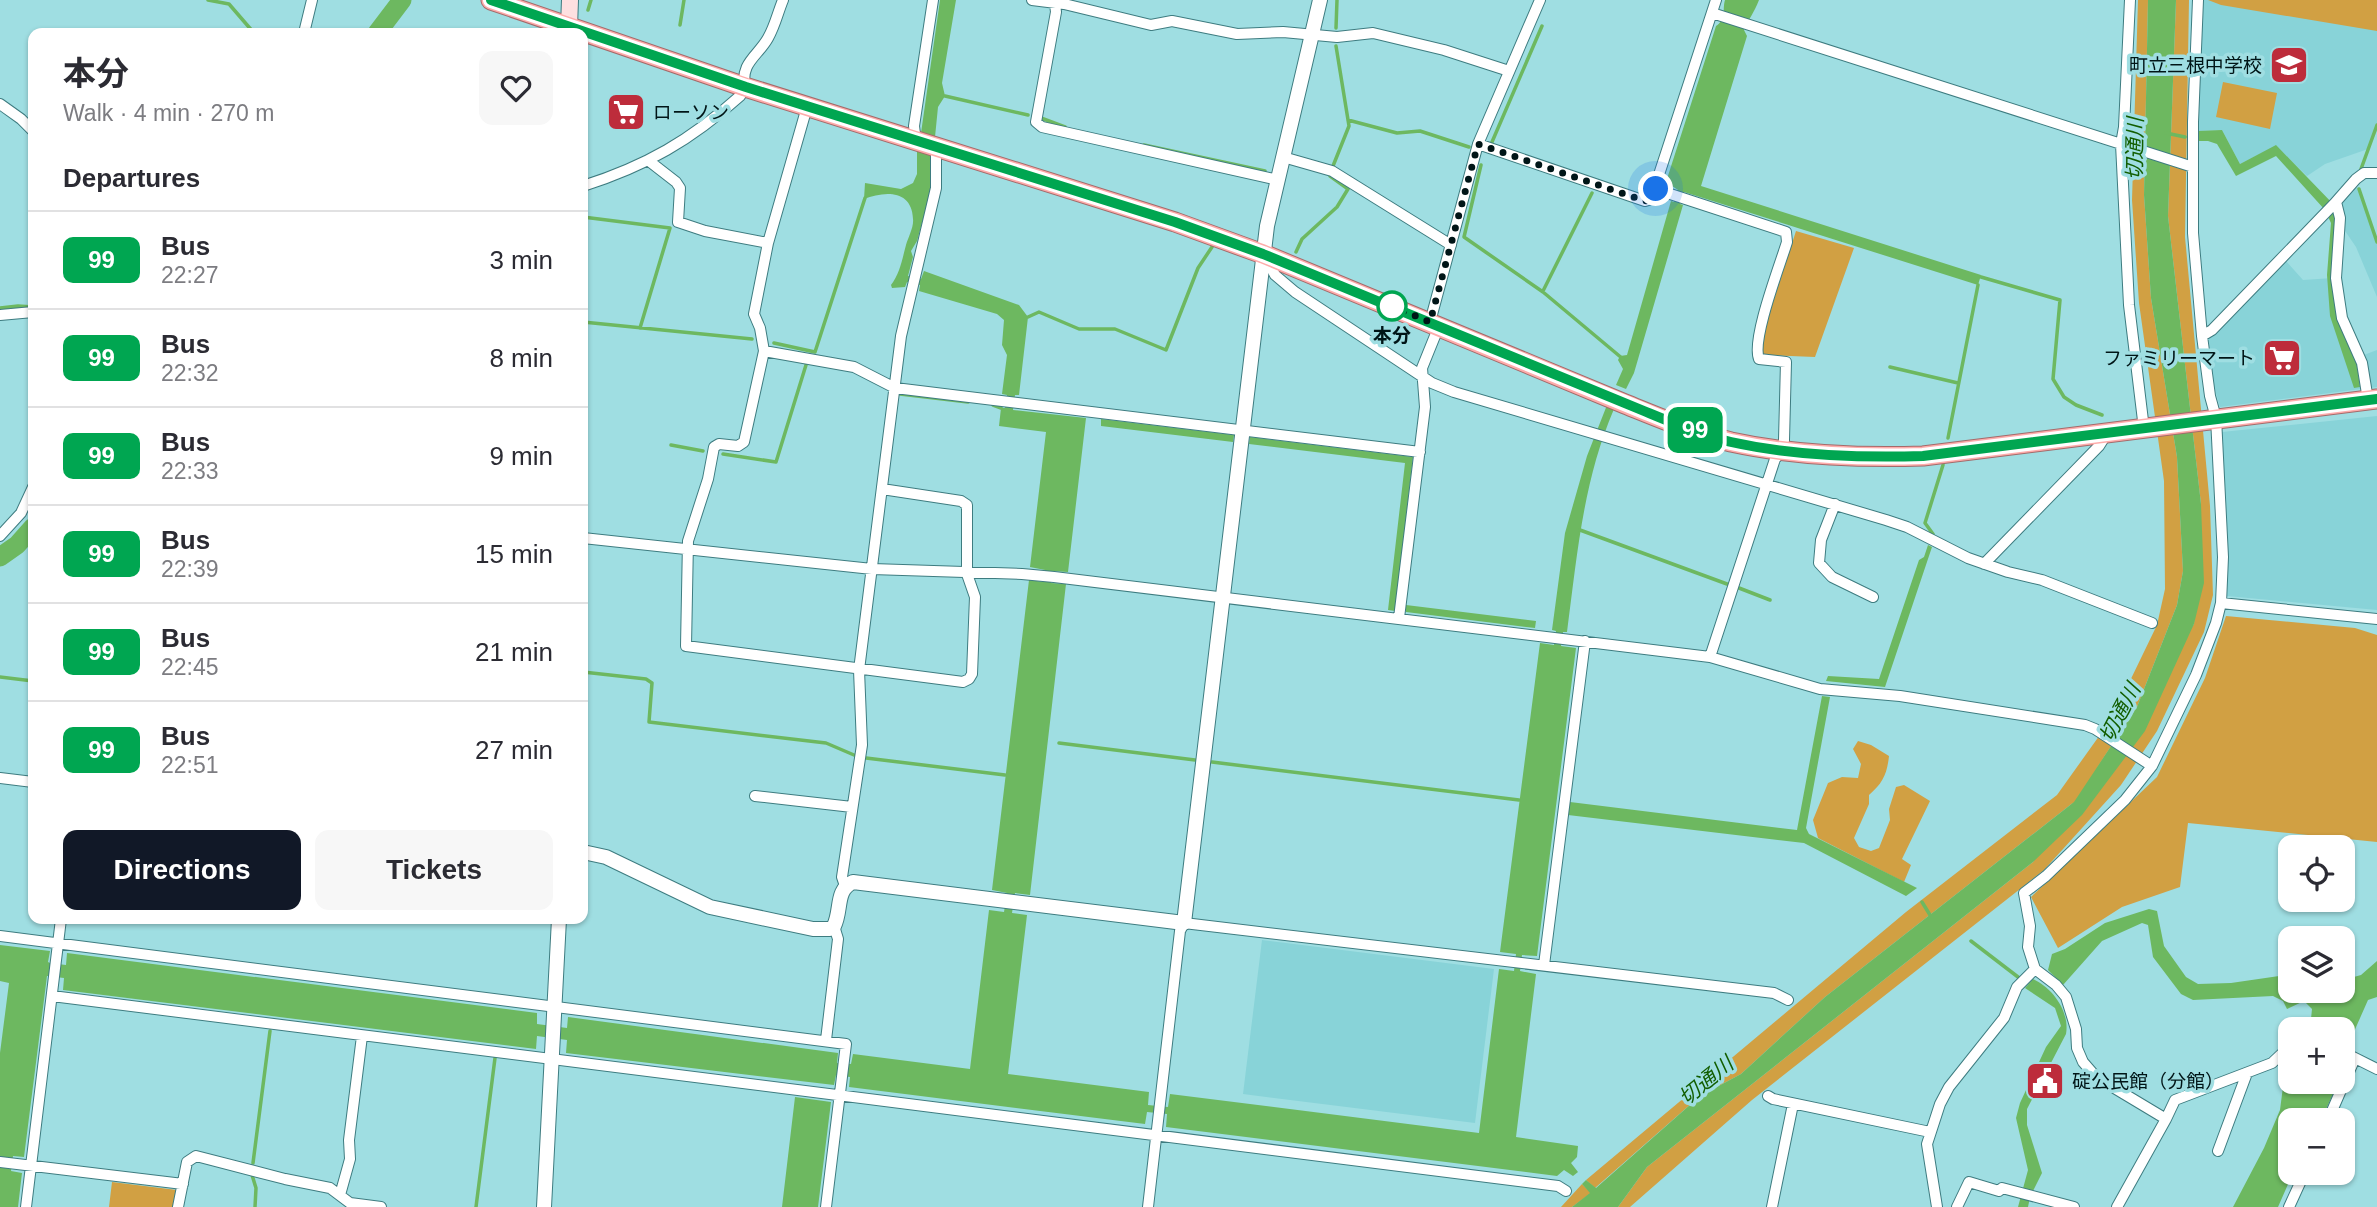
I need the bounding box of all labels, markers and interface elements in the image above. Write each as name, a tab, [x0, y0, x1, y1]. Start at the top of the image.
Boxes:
school or university icon: 町立三根中学校	[2268, 44, 2310, 86]
button: heart	[479, 51, 553, 125]
text: 本分	[63, 55, 129, 92]
place label: 町立三根中学校	[2129, 55, 2262, 76]
supermarket icon: ローソン	[605, 91, 647, 133]
text: Walk · 4 min · 270 m	[63, 100, 274, 126]
place label: ローソン	[653, 102, 729, 123]
water label: 切通川	[2122, 115, 2147, 181]
text: Departures	[63, 163, 200, 193]
your location	[1638, 171, 1673, 206]
text: Bus	[161, 231, 210, 261]
text: 3 min	[489, 245, 553, 275]
text: 99	[88, 246, 115, 273]
text: 22:27	[161, 262, 219, 288]
marker: 本分	[1377, 291, 1407, 321]
place label: 本分	[1373, 325, 1411, 346]
text: Bus	[161, 329, 210, 359]
supermarket icon: ファミリーマート	[2261, 337, 2303, 379]
text: 8 min	[489, 343, 553, 373]
text: 99	[88, 344, 115, 371]
place label: ファミリーマート	[2103, 348, 2255, 369]
text: 22:32	[161, 360, 219, 386]
line badge: 99	[1664, 407, 1726, 453]
text: 99	[1682, 416, 1708, 443]
text: Bus	[161, 427, 210, 457]
text: 9 min	[489, 441, 553, 471]
text: 99	[88, 442, 115, 469]
text: 22:33	[161, 458, 219, 484]
text: Bus	[161, 525, 210, 555]
text: 15 min	[475, 539, 553, 569]
text: 99	[88, 540, 115, 567]
text: 22:39	[161, 556, 219, 582]
text: Bus	[161, 623, 210, 653]
text: 21 min	[475, 637, 553, 667]
text: 99	[88, 638, 115, 665]
text: 22:45	[161, 654, 219, 680]
water label: 切通川	[2095, 678, 2145, 746]
text: Bus	[161, 721, 210, 751]
text: 27 min	[475, 735, 553, 765]
text: 99	[88, 736, 115, 763]
text: 22:51	[161, 752, 219, 778]
button: Directions	[63, 830, 301, 910]
button: Tickets	[315, 830, 553, 910]
map controls	[2278, 835, 2355, 1185]
button: locate	[2278, 835, 2355, 912]
button: layers	[2278, 926, 2355, 1003]
button: +	[2278, 1017, 2355, 1094]
water label: 切通川	[1674, 1051, 1739, 1109]
public building icon: 碇公民館（分館）	[2024, 1060, 2066, 1102]
place label: 碇公民館（分館）	[2072, 1071, 2224, 1092]
button: −	[2278, 1108, 2355, 1185]

